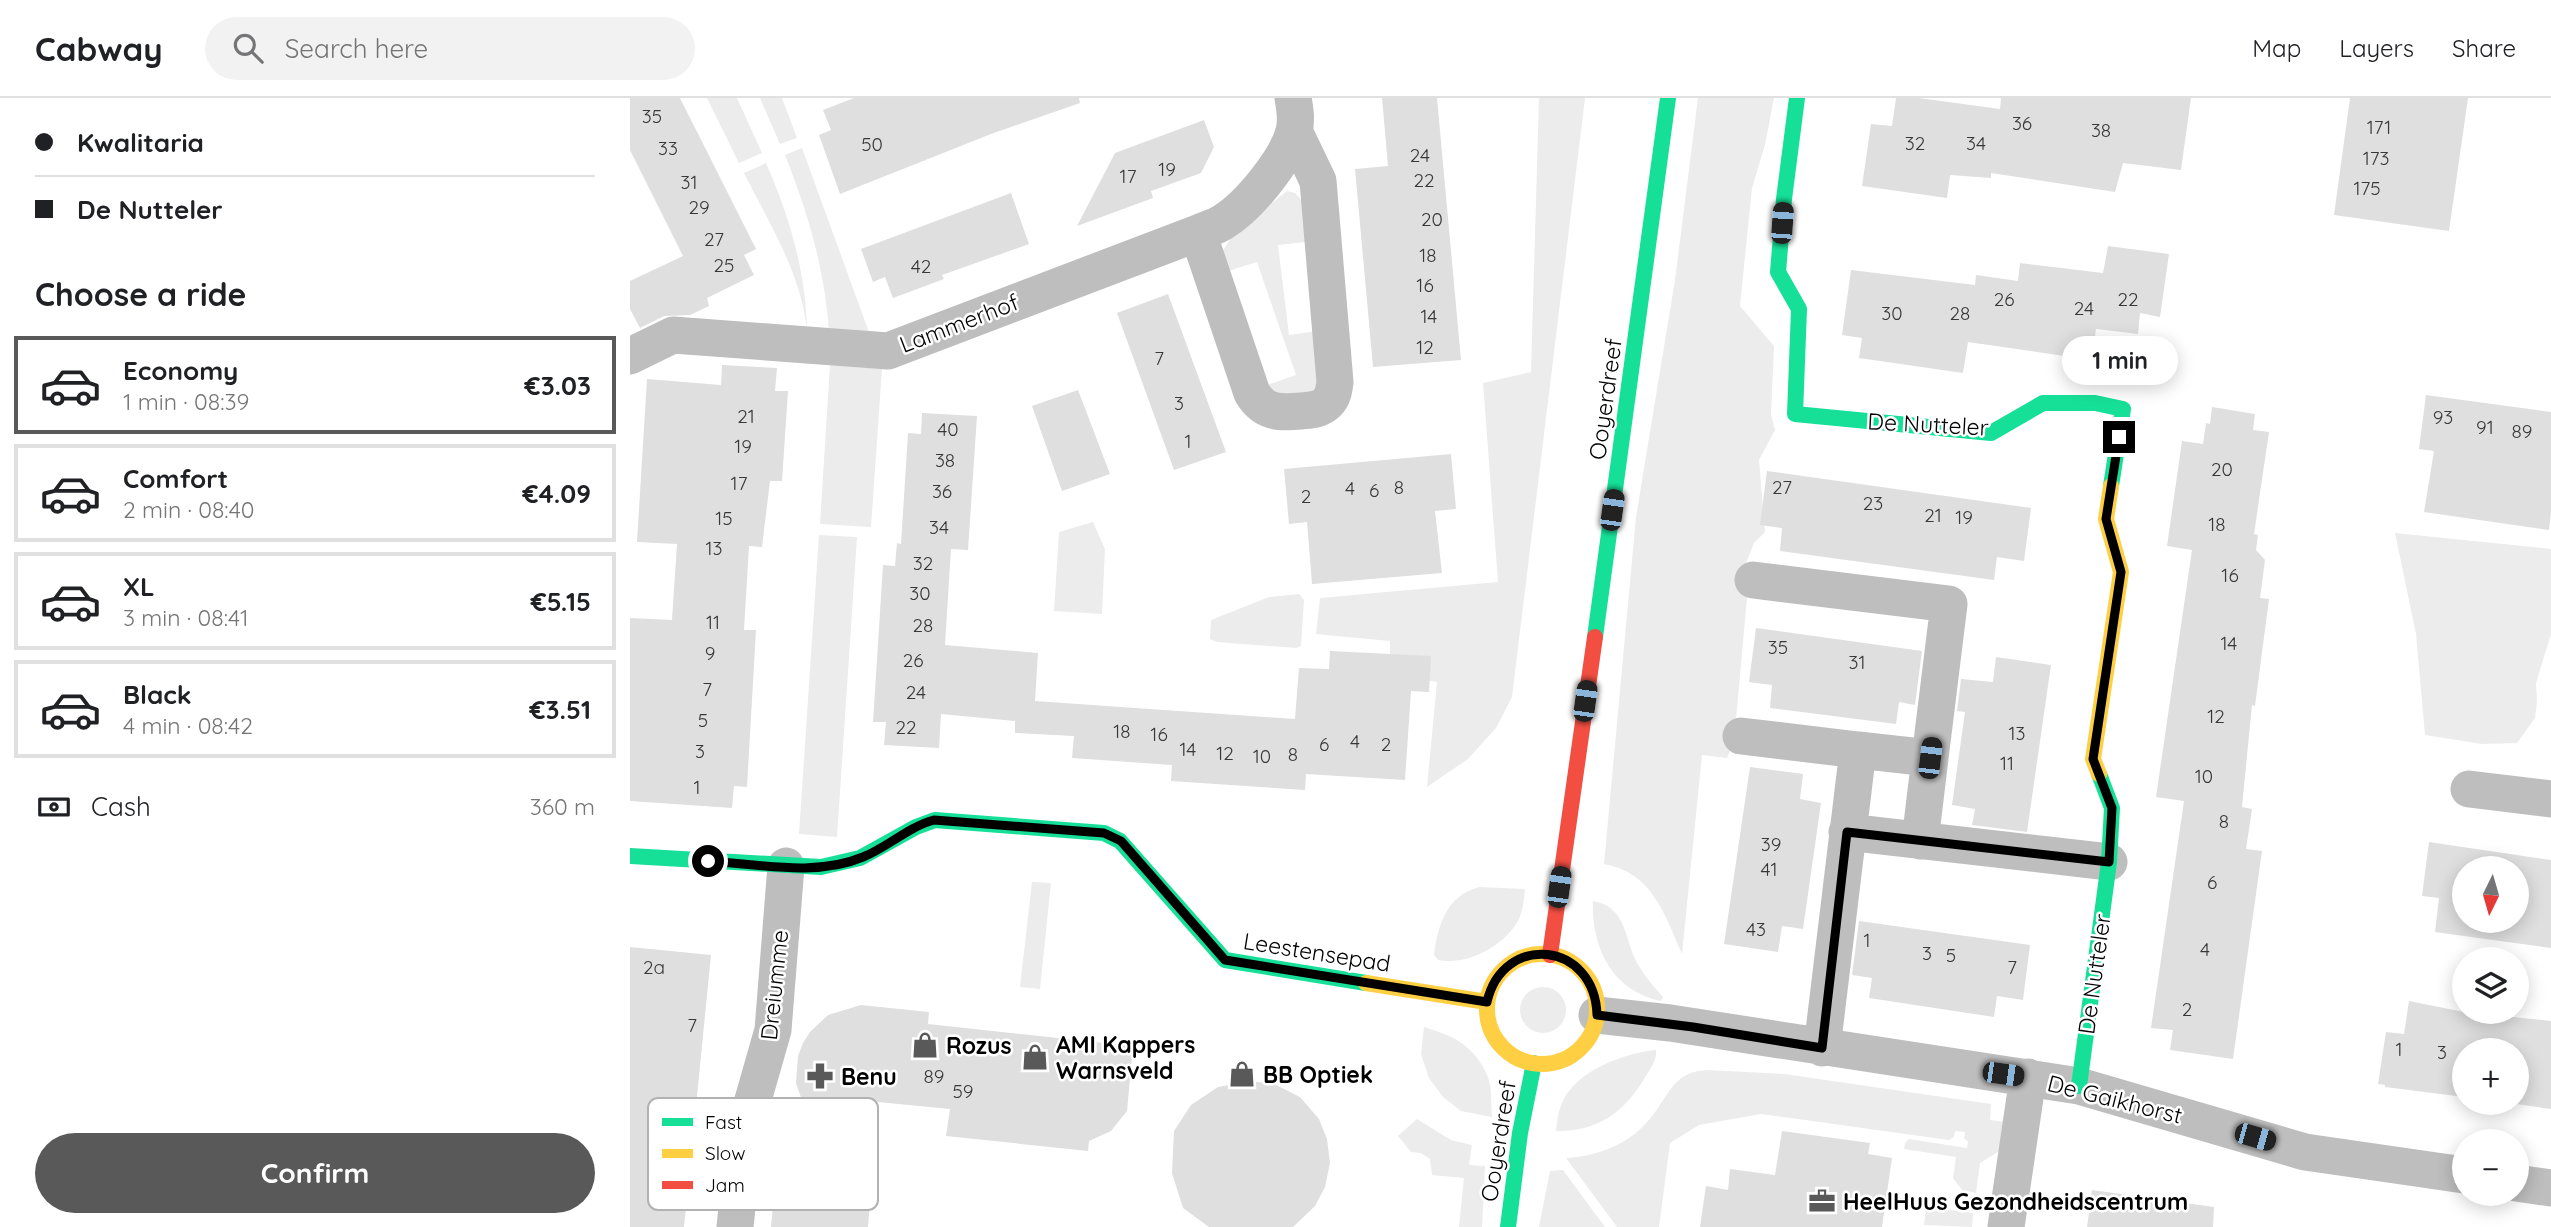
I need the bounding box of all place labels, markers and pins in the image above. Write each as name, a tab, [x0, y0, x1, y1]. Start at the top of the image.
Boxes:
shop icon: Rozus	[910, 1030, 940, 1060]
place label: AMI Kappers Warnsveld	[1056, 1030, 1195, 1085]
place label: Rozus	[946, 1031, 1012, 1060]
shop icon: AMI Kappers Warnsveld	[1020, 1042, 1050, 1072]
shop icon: BB Optiek	[1227, 1059, 1257, 1089]
place label: BB Optiek	[1263, 1060, 1373, 1089]
pharmacy icon: Benu	[805, 1061, 835, 1091]
place label: Benu	[841, 1062, 897, 1091]
office icon: HeelHuus Gezondheidscentrum	[1807, 1186, 1837, 1216]
place label: HeelHuus Gezondheidscentrum	[1843, 1187, 2188, 1216]

